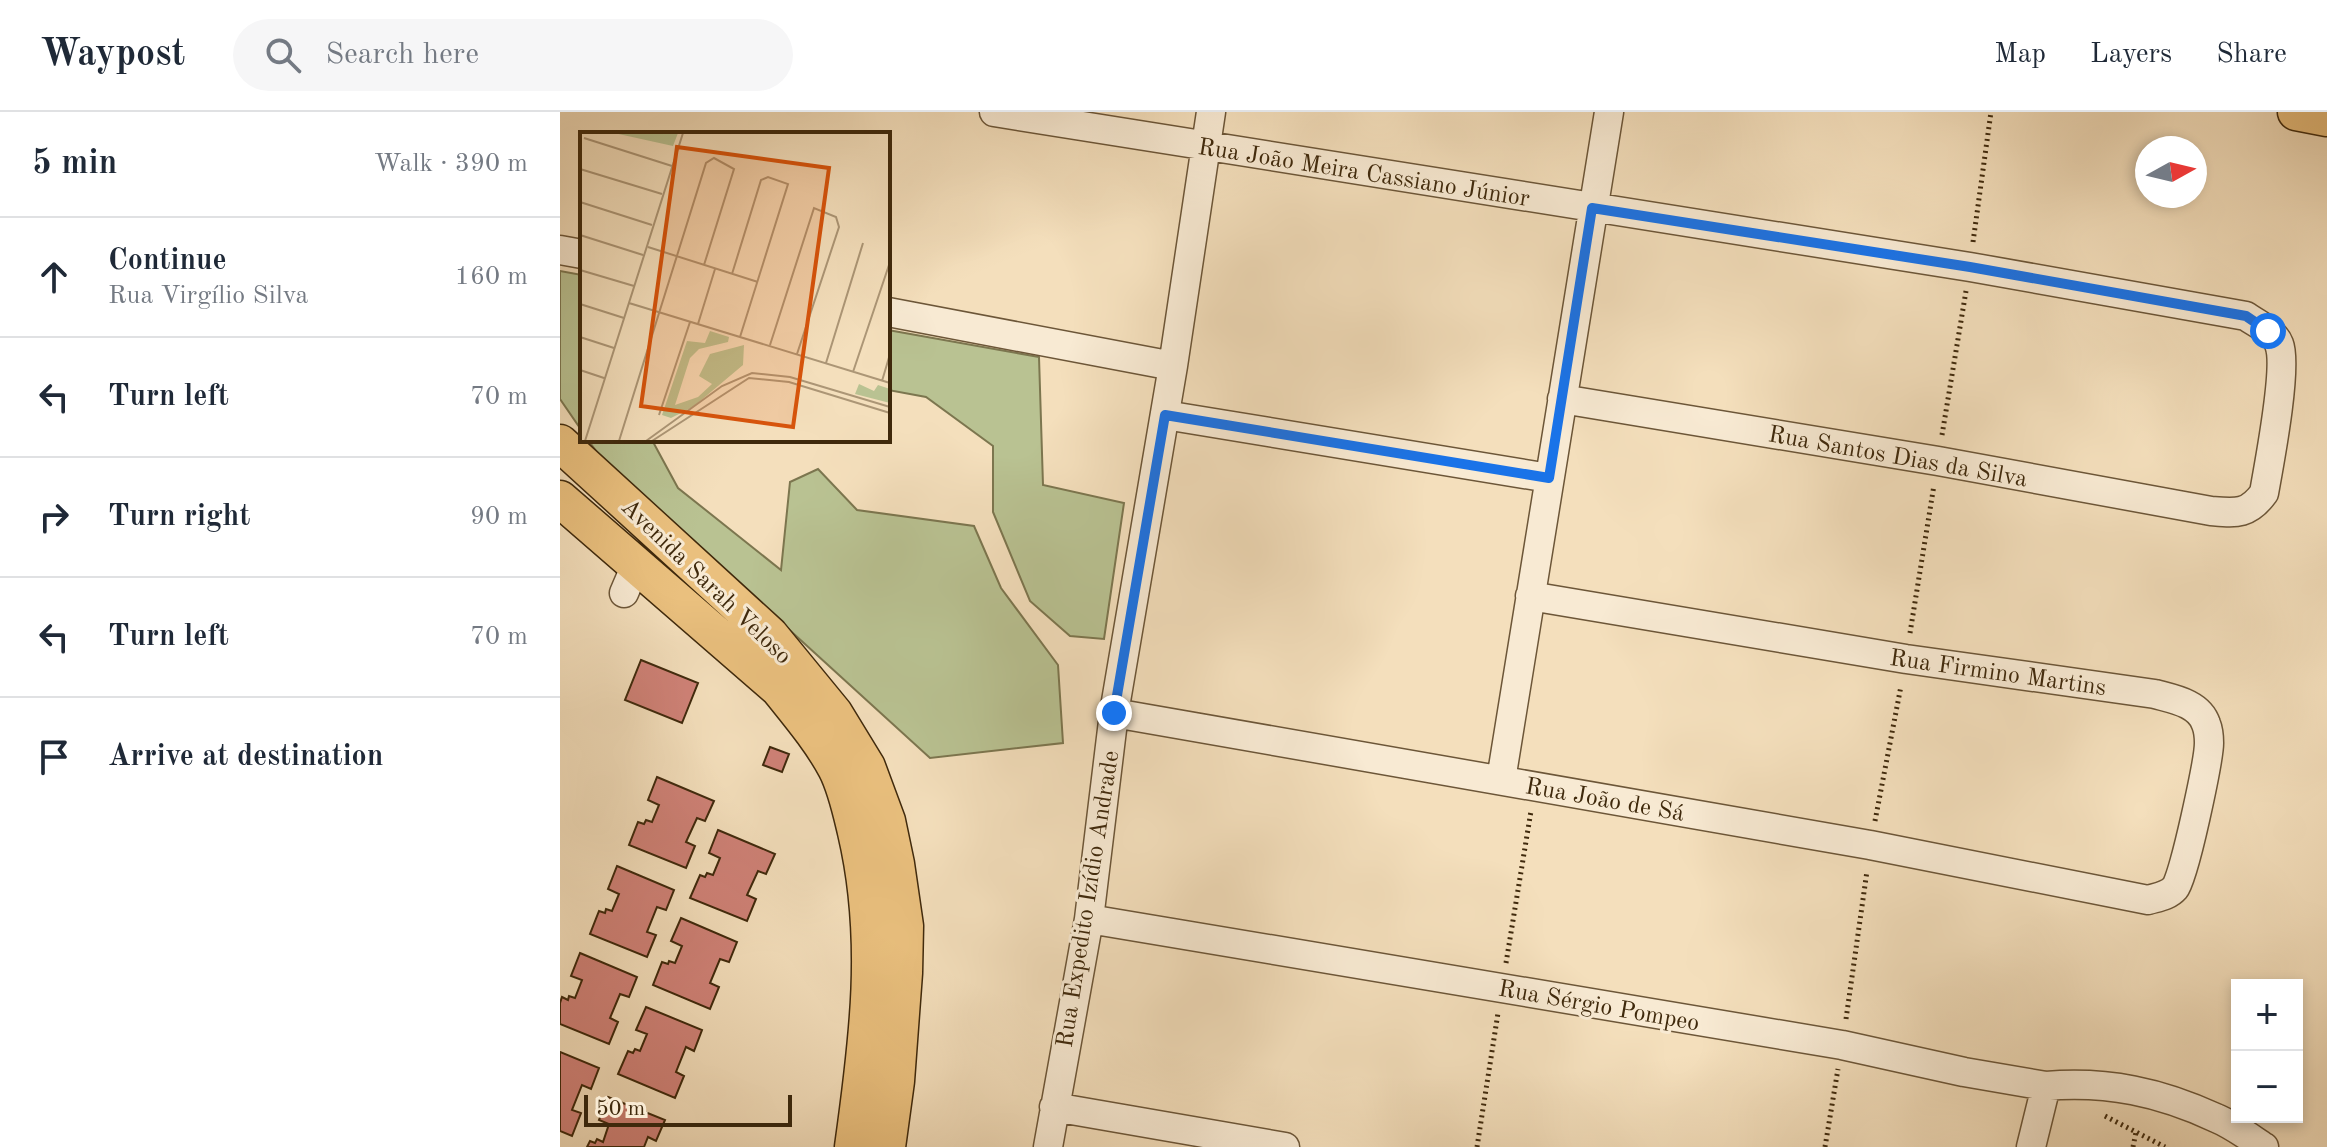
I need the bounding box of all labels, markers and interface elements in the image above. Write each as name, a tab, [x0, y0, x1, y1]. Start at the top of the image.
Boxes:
search box	[233, 19, 793, 91]
icon: search	[261, 33, 305, 77]
text: Waypost	[40, 36, 185, 74]
text: Search here	[325, 40, 479, 70]
text: Map	[1994, 41, 2046, 69]
text: Layers	[2090, 41, 2172, 69]
text: Share	[2216, 41, 2287, 69]
inset map	[580, 132, 890, 442]
street label: Rua João Meira Cassiano Júnior	[1196, 136, 1531, 212]
north arrow	[2135, 136, 2207, 208]
text: 5 min	[32, 147, 117, 181]
text: Walk · 390 m	[374, 151, 528, 177]
text: Continue	[108, 246, 227, 276]
icon: ahead	[32, 255, 76, 299]
text: 160 m	[455, 264, 528, 290]
text: Rua Virgílio Silva	[108, 283, 308, 309]
route start	[2250, 313, 2286, 349]
icon: left	[32, 375, 76, 419]
text: Turn left	[108, 382, 229, 412]
text: 70 m	[470, 384, 528, 410]
street label: Rua Santos Dias da Silva	[1766, 423, 2029, 493]
icon: right	[32, 495, 76, 539]
street label: Avenida Sarah Veloso	[616, 495, 795, 670]
text: Turn right	[108, 502, 250, 532]
text: 90 m	[470, 504, 528, 530]
icon: left	[32, 615, 76, 659]
text: Turn left	[108, 622, 229, 652]
text: 70 m	[470, 624, 528, 650]
street label: Rua Firmino Martins	[1888, 647, 2107, 701]
route end	[1096, 695, 1132, 731]
icon: arrive	[32, 735, 76, 779]
text: Arrive at destination	[108, 742, 383, 772]
street label: Rua Expedito Izídio Andrade	[1054, 749, 1124, 1050]
street label: Rua João de Sá	[1523, 775, 1686, 827]
street label: Rua Sérgio Pompeo	[1496, 977, 1701, 1036]
map controls	[2231, 979, 2303, 1123]
button: +	[2231, 979, 2303, 1051]
button: −	[2231, 1051, 2303, 1123]
scale bar	[584, 1091, 792, 1127]
text: 50 m	[596, 1098, 645, 1120]

